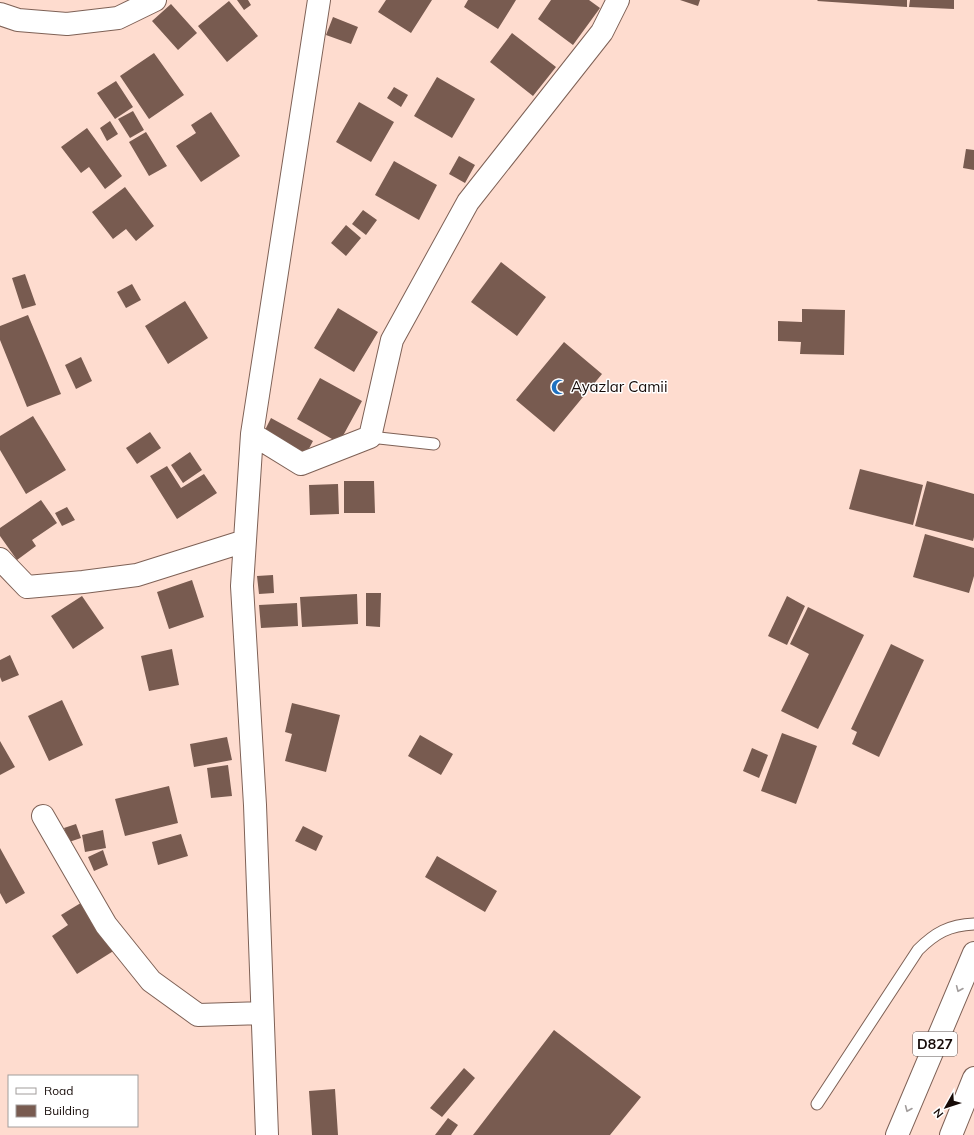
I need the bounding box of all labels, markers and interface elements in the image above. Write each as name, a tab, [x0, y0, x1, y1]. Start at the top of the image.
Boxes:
place label: Ayazlar Camii	[571, 377, 667, 396]
mosque icon: Ayazlar Camii	[550, 378, 568, 396]
one-way arrow	[956, 985, 964, 992]
road number: D827	[913, 1032, 957, 1056]
legend	[8, 1075, 138, 1127]
text: Road	[44, 1083, 73, 1098]
north arrow	[926, 1087, 966, 1127]
text: Building	[44, 1103, 89, 1118]
one-way arrow	[905, 1104, 913, 1112]
text: N	[930, 1106, 946, 1121]

